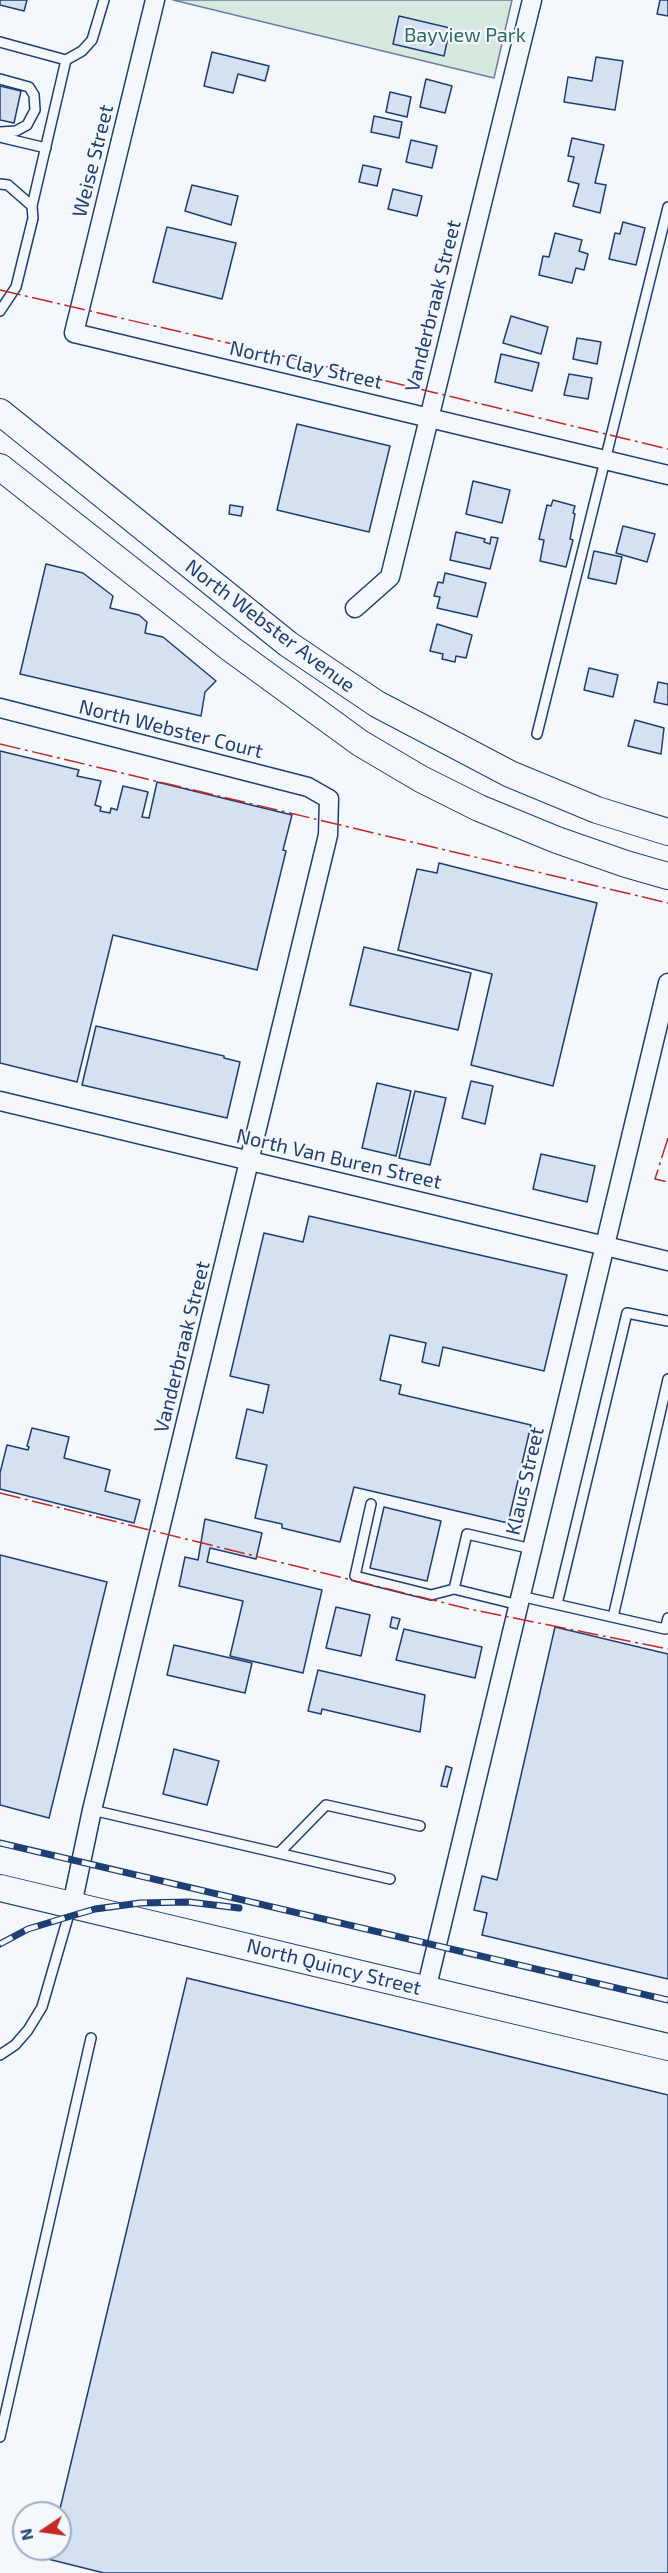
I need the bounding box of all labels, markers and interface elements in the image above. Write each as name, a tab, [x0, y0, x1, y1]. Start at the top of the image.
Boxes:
park label: Bayview Park	[404, 23, 526, 47]
street label: Weise Street	[67, 102, 119, 220]
street label: Vanderbraak Street	[400, 218, 466, 394]
street label: North Clay Street	[227, 336, 385, 394]
street label: North Webster Avenue	[181, 554, 359, 698]
street label: North Webster Court	[77, 695, 265, 763]
street label: North Van Buren Street	[234, 1124, 444, 1194]
street label: Vanderbraak Street	[149, 1259, 215, 1435]
street label: Klaus Street	[501, 1425, 549, 1537]
street label: North Quincy Street	[244, 1934, 424, 2000]
north arrow	[12, 2501, 72, 2561]
text: N	[15, 2527, 36, 2542]

